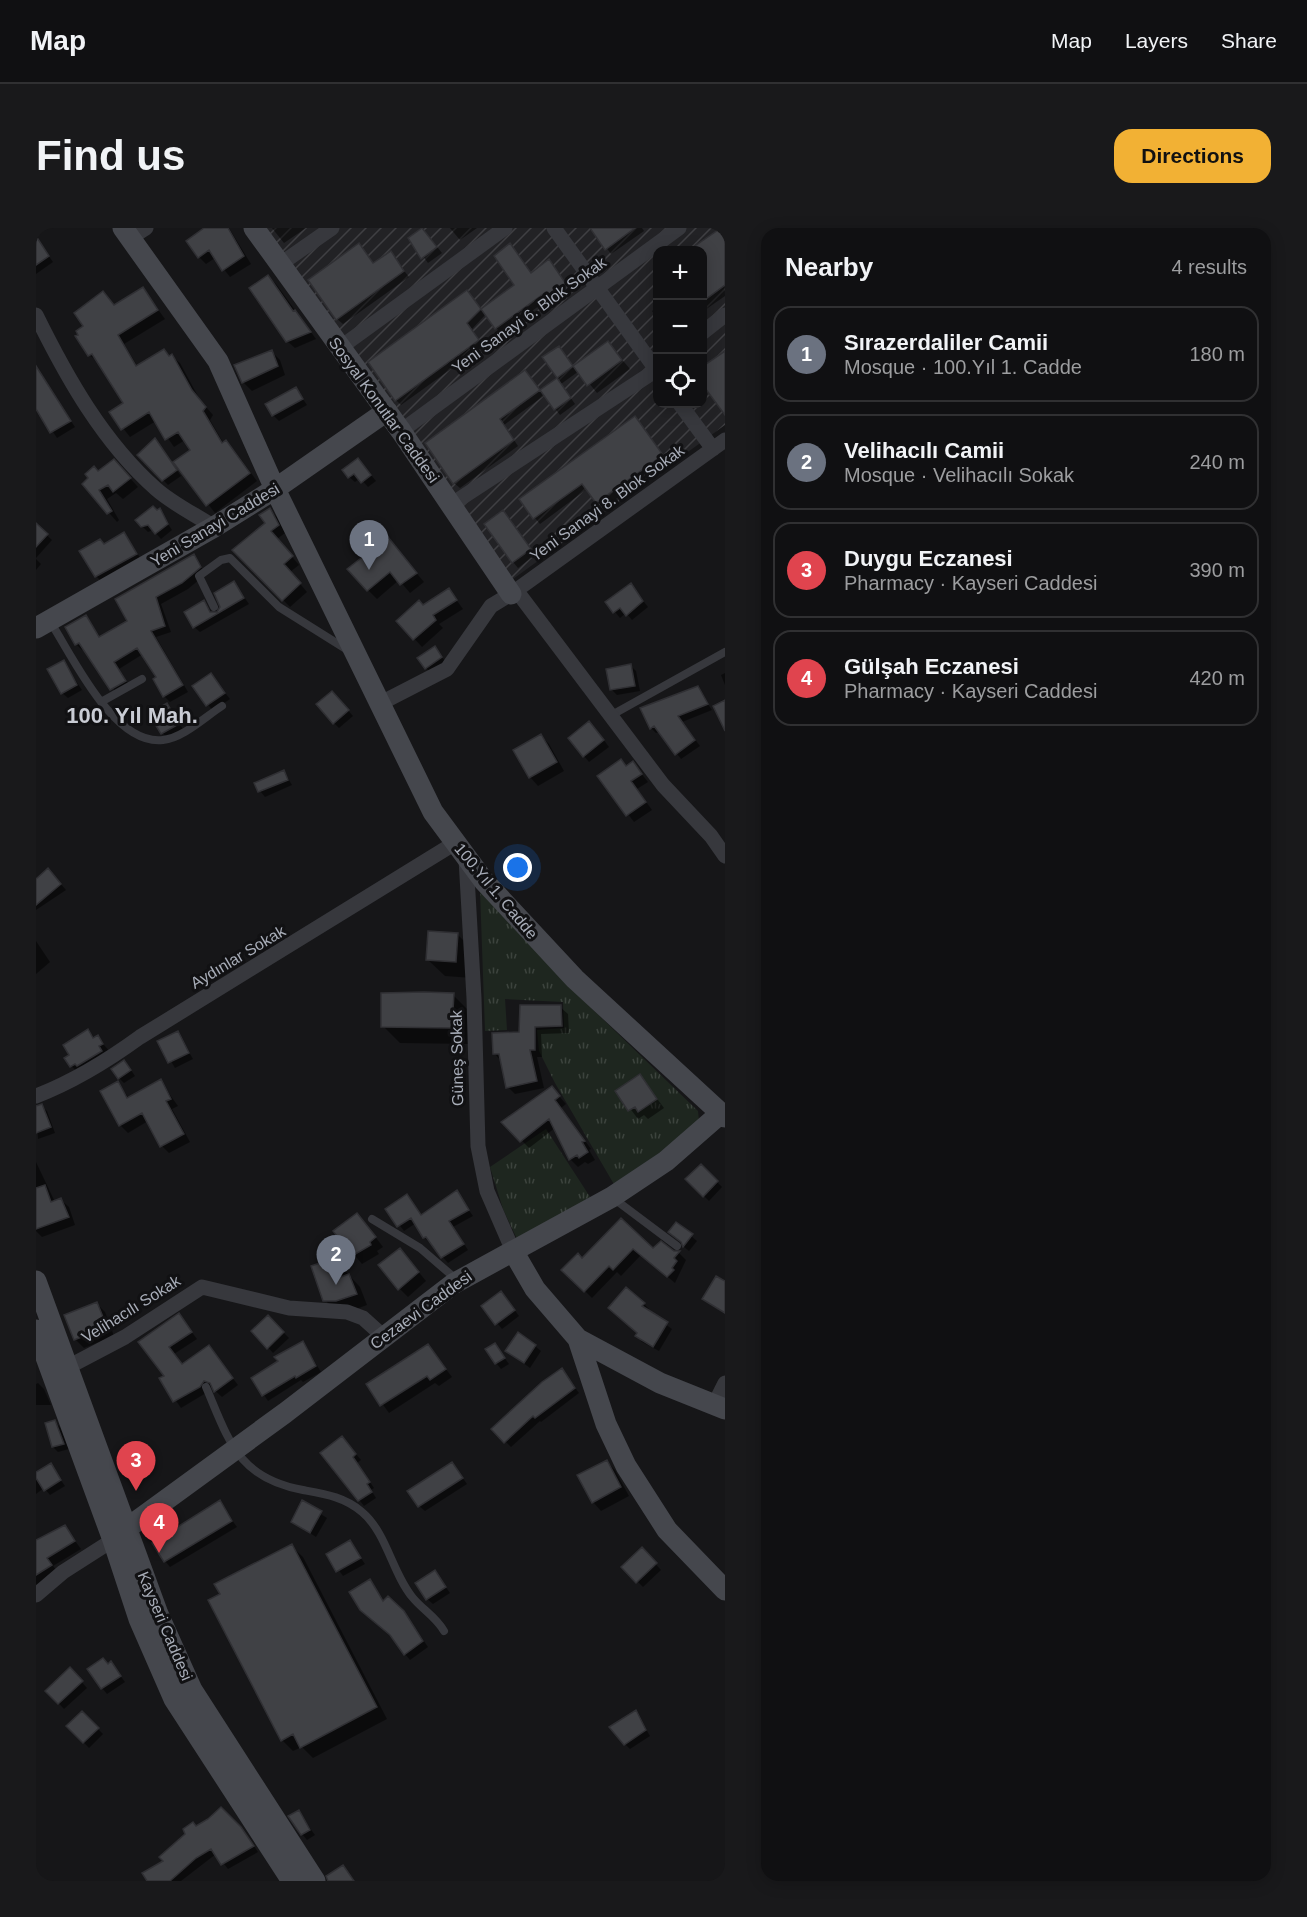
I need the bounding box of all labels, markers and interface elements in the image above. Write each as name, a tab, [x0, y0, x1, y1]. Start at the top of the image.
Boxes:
text: Map	[30, 25, 86, 56]
text: Map	[1051, 29, 1092, 52]
text: Layers	[1125, 29, 1188, 52]
text: Share	[1221, 29, 1277, 52]
button: Directions	[1114, 129, 1271, 183]
text: Find us	[36, 132, 185, 179]
map controls	[653, 246, 707, 408]
button: +	[653, 246, 707, 300]
text: Nearby	[785, 252, 873, 282]
street label: Yeni Sanayi 6. Blok Sokak	[449, 253, 610, 377]
text: 4 results	[1171, 256, 1247, 278]
button: −	[653, 300, 707, 354]
text: Sırazerdaliler Camii	[844, 330, 1048, 355]
street label: Sosyal Konutlar Caddesi	[326, 334, 442, 486]
text: 1	[801, 343, 812, 365]
text: 180 m	[1189, 343, 1245, 365]
button: locate	[653, 354, 707, 408]
text: Mosque · 100.Yıl 1. Cadde	[844, 356, 1082, 378]
text: Velihacılı Camii	[844, 438, 1004, 463]
street label: Yeni Sanayi 8. Blok Sokak	[527, 441, 688, 565]
text: 2	[801, 451, 812, 473]
text: 240 m	[1189, 451, 1245, 473]
text: Mosque · Velihacılı Sokak	[844, 464, 1074, 486]
street label: Yeni Sanayi Caddesi	[148, 480, 282, 570]
pin: 1	[350, 520, 388, 570]
text: Duygu Eczanesi	[844, 546, 1013, 571]
text: 3	[801, 559, 812, 581]
text: 390 m	[1189, 559, 1245, 581]
text: Pharmacy · Kayseri Caddesi	[844, 572, 1097, 594]
text: Gülşah Eczanesi	[844, 654, 1019, 679]
text: 4	[801, 667, 812, 689]
text: 420 m	[1189, 667, 1245, 689]
text: Pharmacy · Kayseri Caddesi	[844, 680, 1097, 702]
district label: 100. Yıl Mah.	[66, 703, 198, 728]
street label: 100.Yıl 1. Cadde	[451, 840, 541, 942]
your location	[503, 853, 532, 882]
street label: Aydınlar Sokak	[188, 922, 289, 992]
street label: Güneş Sokak	[448, 1009, 466, 1106]
pin: 2	[316, 1236, 356, 1285]
street label: Cezaevi Caddesi	[367, 1268, 475, 1352]
street label: Velihacılı Sokak	[79, 1271, 184, 1346]
pin: 3	[116, 1442, 156, 1491]
pin: 4	[140, 1504, 178, 1553]
street label: Kayseri Caddesi	[134, 1569, 196, 1683]

